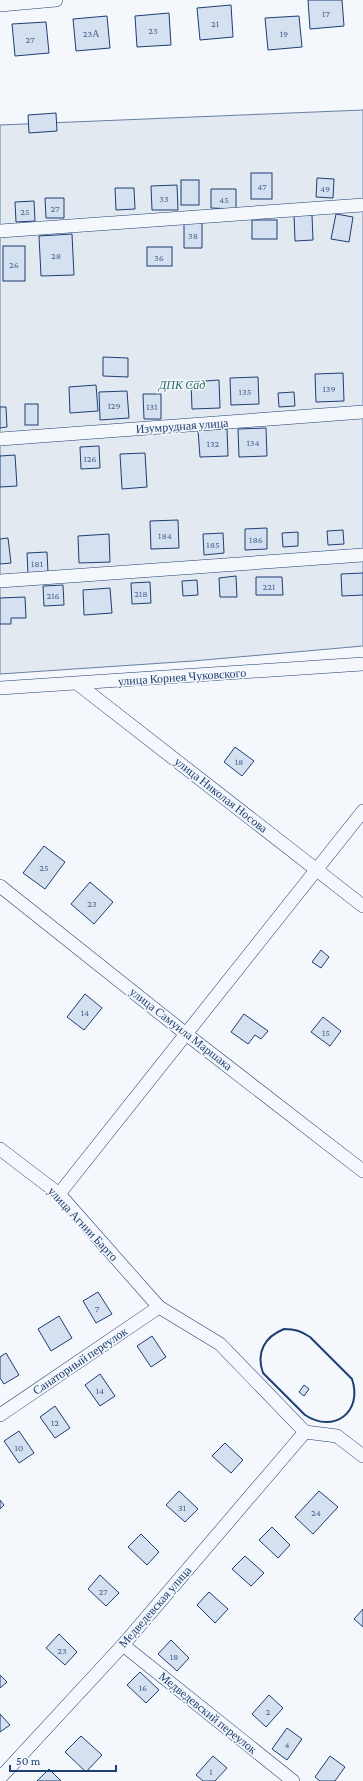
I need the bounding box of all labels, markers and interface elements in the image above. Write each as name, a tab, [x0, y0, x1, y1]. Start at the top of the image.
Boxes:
house number: 17	[322, 8, 330, 19]
house number: 21	[211, 18, 219, 29]
house number: 23	[148, 25, 158, 36]
house number: 23А	[83, 28, 100, 39]
house number: 19	[280, 28, 288, 39]
house number: 27	[25, 34, 35, 45]
house number: 47	[257, 181, 267, 192]
house number: 49	[320, 183, 330, 194]
house number: 33	[159, 193, 169, 204]
house number: 45	[219, 194, 229, 205]
house number: 27	[50, 203, 60, 214]
house number: 25	[20, 206, 30, 217]
house number: 38	[188, 230, 198, 241]
house number: 28	[51, 250, 61, 261]
house number: 36	[154, 252, 164, 263]
house number: 26	[9, 259, 19, 270]
park label: ДПК Сад	[158, 378, 205, 392]
house number: 139	[322, 383, 336, 394]
house number: 135	[239, 386, 252, 397]
house number: 129	[107, 400, 121, 411]
house number: 131	[146, 401, 158, 412]
street label: Изумрудная улица	[135, 416, 230, 436]
house number: 134	[246, 437, 260, 448]
house number: 132	[207, 438, 220, 449]
house number: 126	[83, 453, 97, 464]
house number: 184	[158, 530, 172, 541]
house number: 186	[249, 534, 263, 545]
house number: 185	[206, 539, 220, 550]
house number: 181	[31, 558, 43, 569]
house number: 221	[263, 581, 275, 592]
house number: 218	[134, 588, 148, 599]
house number: 216	[46, 590, 60, 601]
street label: улица Корнея Чуковского	[117, 666, 247, 688]
street label: улица Николая Носова	[172, 754, 271, 836]
house number: 18	[235, 756, 243, 767]
house number: 25	[39, 862, 49, 873]
house number: 23	[87, 898, 97, 909]
street label: улица Самуила Маршака	[127, 985, 236, 1074]
house number: 14	[81, 1007, 89, 1018]
house number: 15	[322, 1027, 330, 1038]
street label: улица Агнии Барто	[45, 1184, 121, 1264]
house number: 7	[95, 1303, 100, 1314]
street label: Санаторный переулок	[30, 1324, 130, 1398]
house number: 14	[96, 1385, 104, 1396]
house number: 12	[51, 1417, 59, 1428]
house number: 10	[15, 1442, 24, 1453]
house number: 31	[178, 1502, 186, 1513]
house number: 24	[311, 1507, 321, 1518]
street label: Медведевская улица	[116, 1563, 195, 1651]
house number: 27	[98, 1586, 108, 1597]
house number: 23	[57, 1645, 67, 1656]
house number: 18	[170, 1651, 178, 1662]
street label: Медведевский переулок	[156, 1669, 260, 1757]
house number: 16	[139, 1682, 147, 1693]
house number: 2	[266, 1706, 271, 1717]
house number: 4	[284, 1739, 290, 1750]
scale bar	[10, 1747, 116, 1773]
text: 50 m	[16, 1754, 41, 1768]
house number: 1	[209, 1766, 213, 1777]

